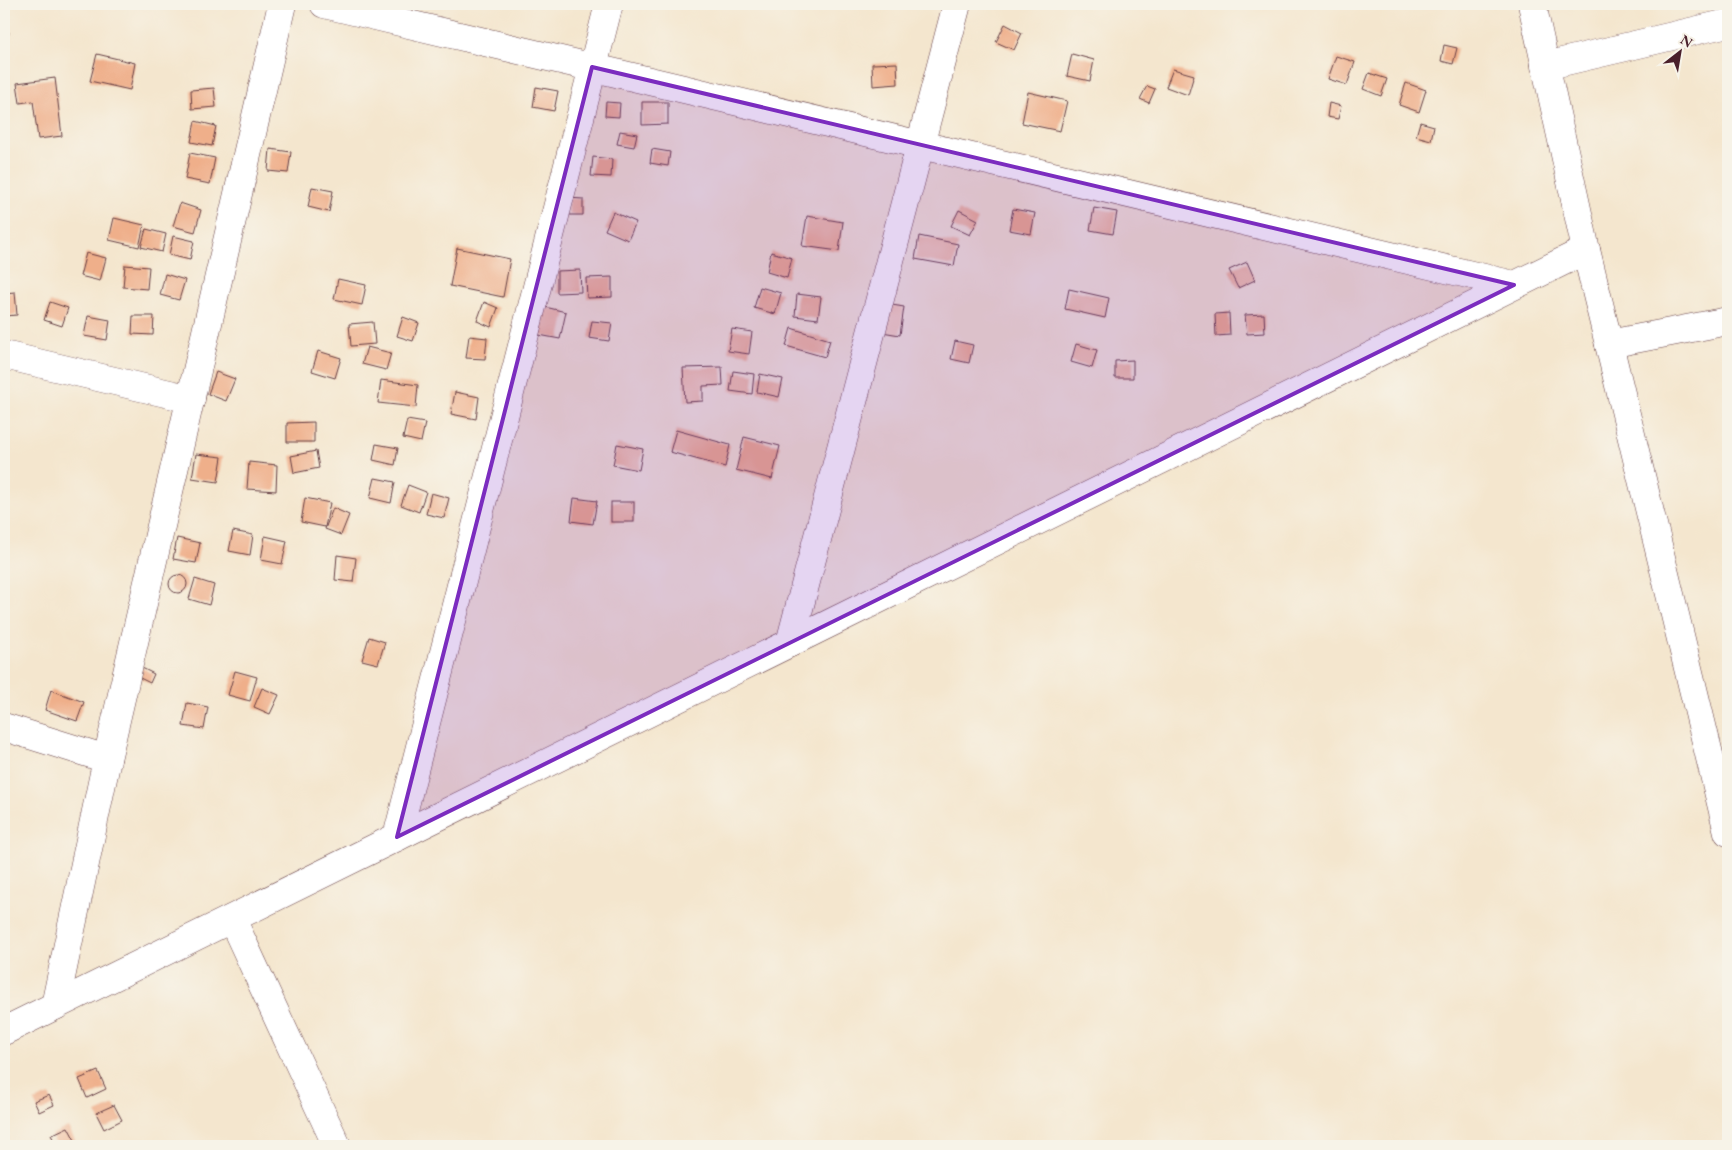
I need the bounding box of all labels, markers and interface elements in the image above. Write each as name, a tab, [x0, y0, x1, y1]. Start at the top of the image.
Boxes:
north arrow	[1654, 28, 1704, 78]
text: N	[1677, 30, 1697, 52]

